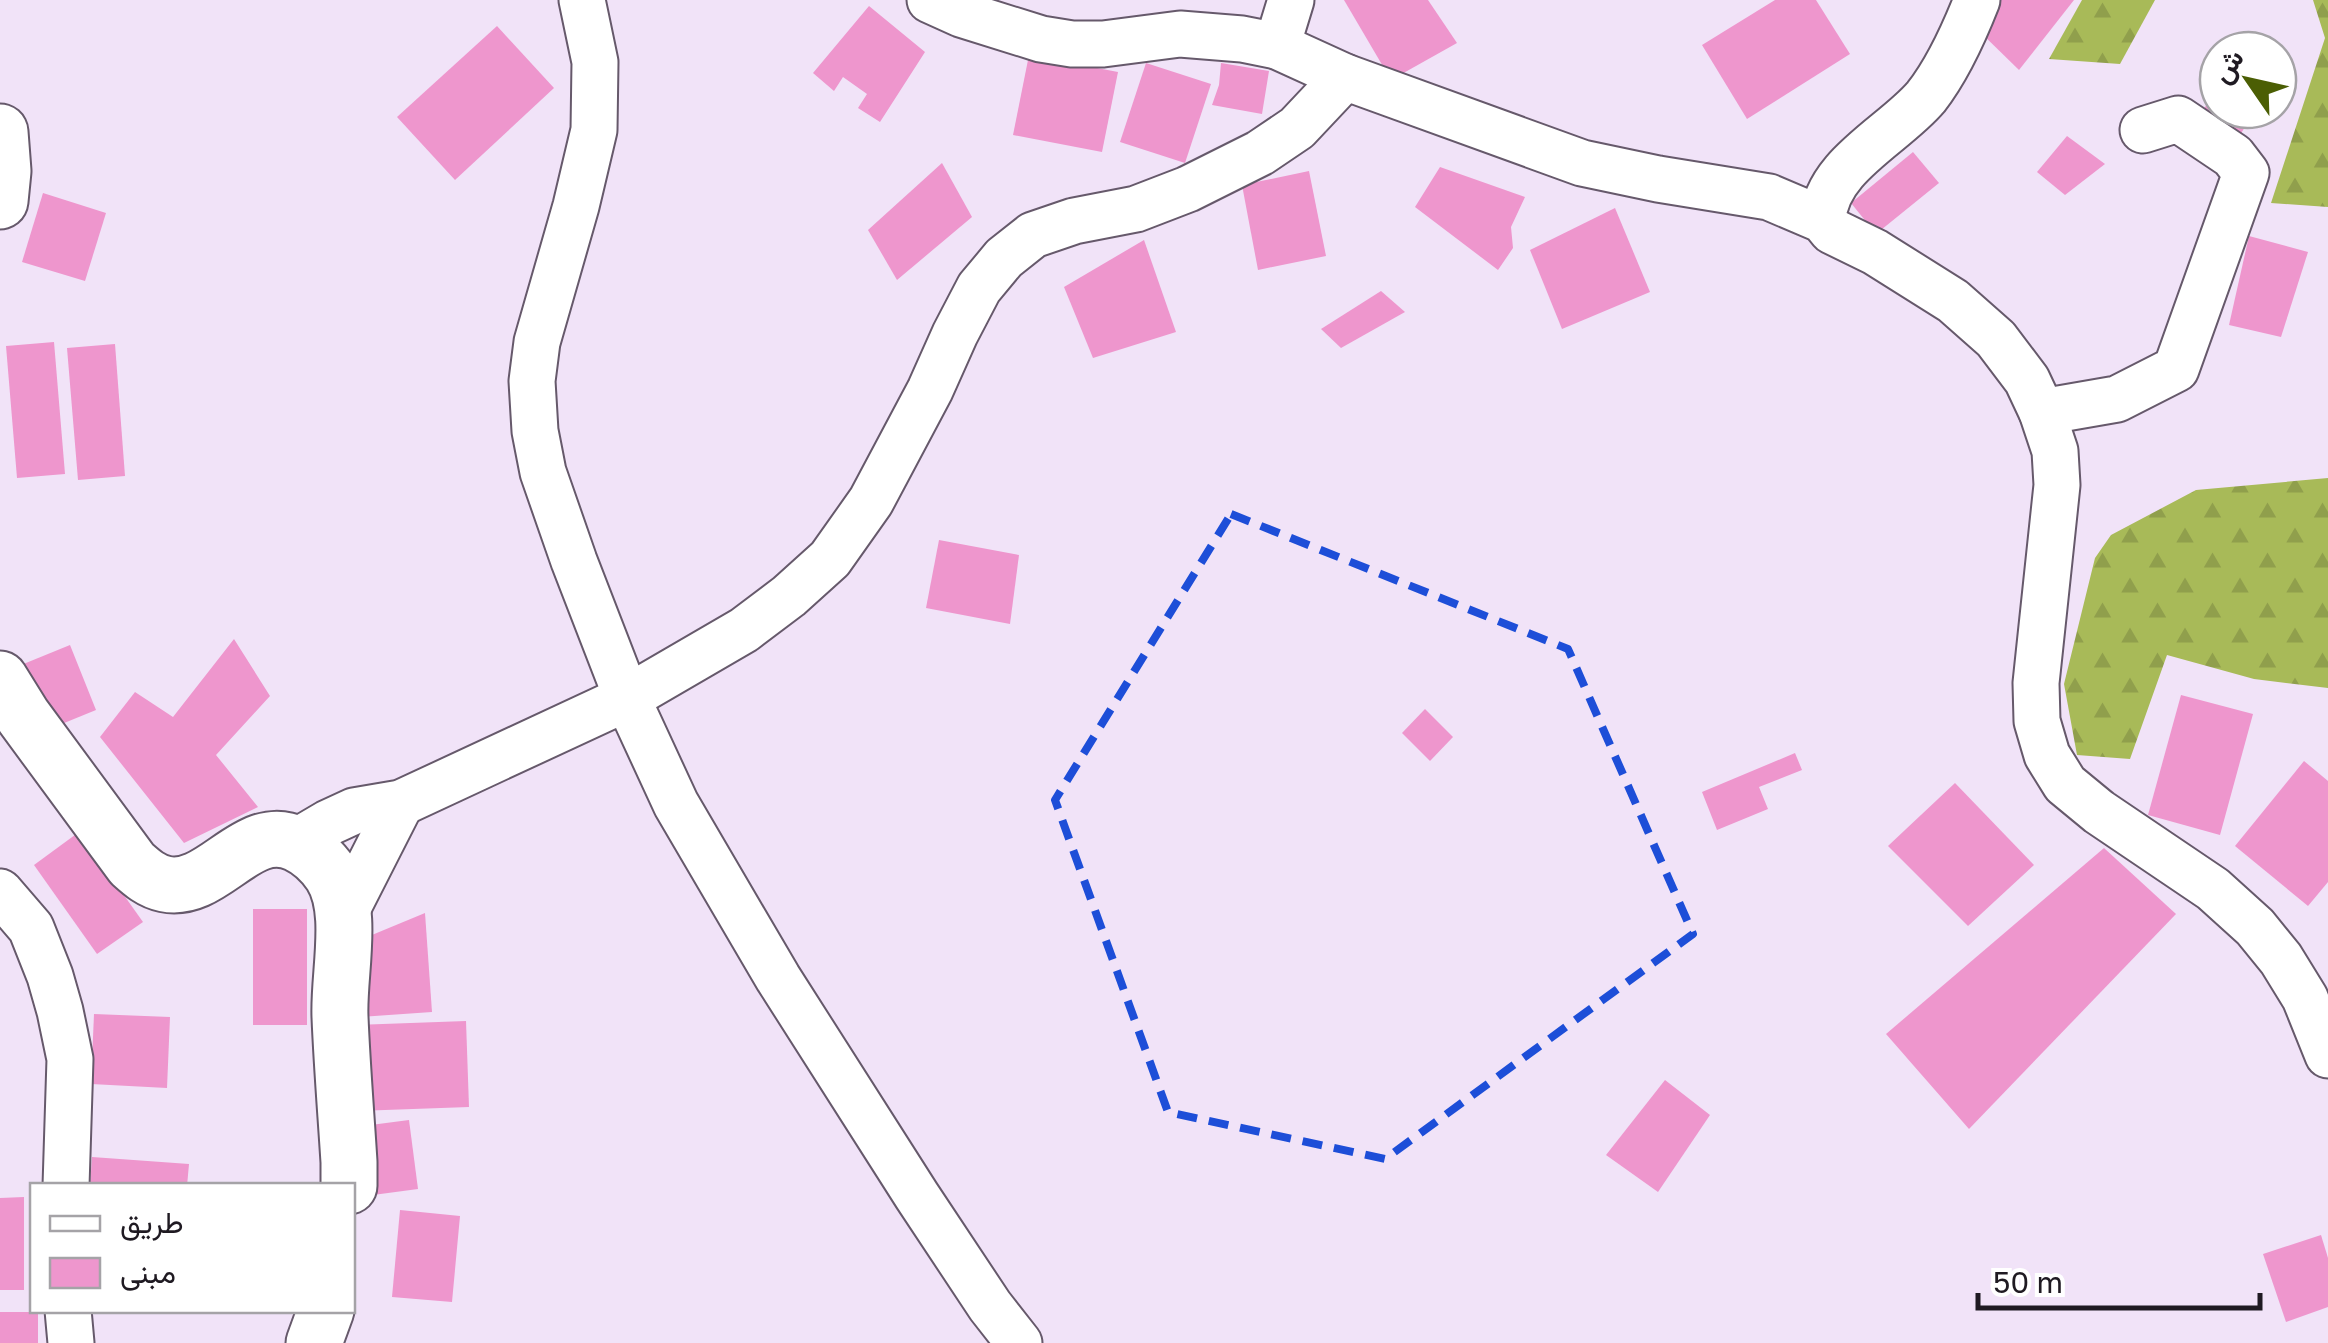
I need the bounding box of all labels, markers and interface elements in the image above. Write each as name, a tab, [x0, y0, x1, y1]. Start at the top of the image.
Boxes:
north arrow	[2198, 30, 2298, 130]
text: ش	[2204, 43, 2251, 89]
legend	[30, 1183, 355, 1313]
text: طريق	[120, 1204, 184, 1241]
scale bar	[1978, 1248, 2260, 1310]
text: مبنى	[120, 1254, 176, 1291]
text: 50 m	[1993, 1264, 2063, 1300]

